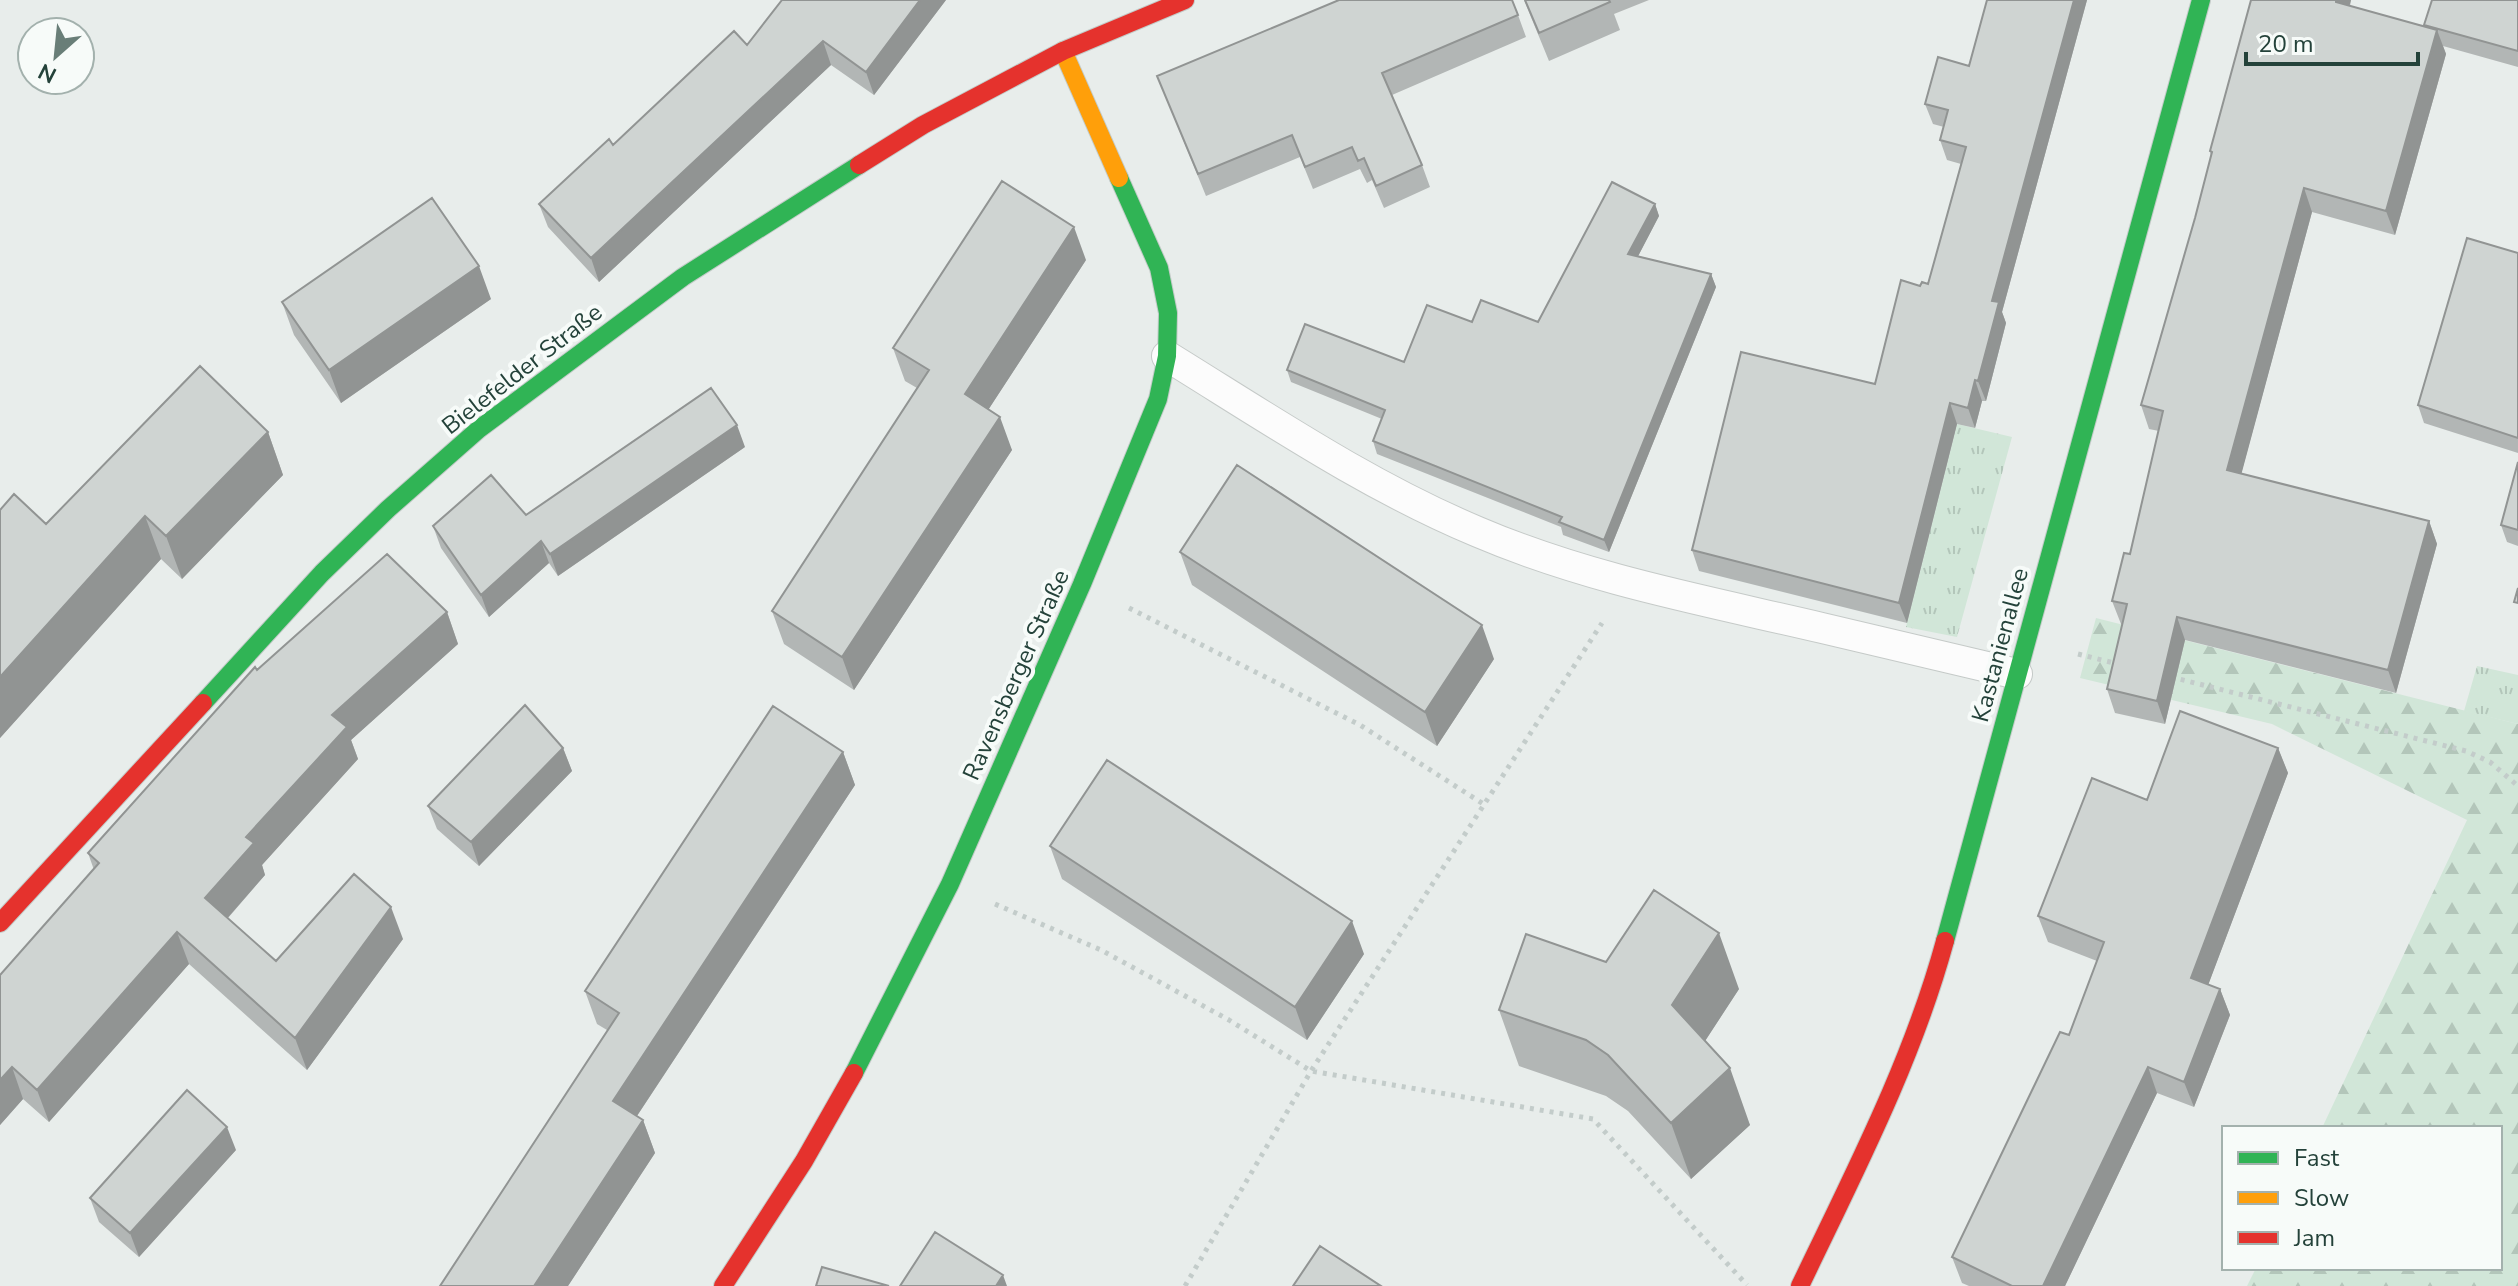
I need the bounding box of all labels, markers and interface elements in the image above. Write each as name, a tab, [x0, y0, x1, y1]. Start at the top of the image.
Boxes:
north arrow	[16, 16, 96, 96]
scale bar	[2246, 16, 2418, 66]
text: 20 m	[2258, 28, 2314, 60]
text: N	[33, 56, 62, 90]
street label: Bielefelder Straße	[435, 296, 609, 442]
street label: Kastanienallee	[1964, 564, 2036, 726]
street label: Ravensberger Straße	[955, 565, 1077, 785]
legend	[2222, 1126, 2502, 1270]
text: Fast	[2294, 1142, 2340, 1174]
text: Slow	[2294, 1182, 2349, 1214]
text: Jam	[2293, 1222, 2335, 1254]

